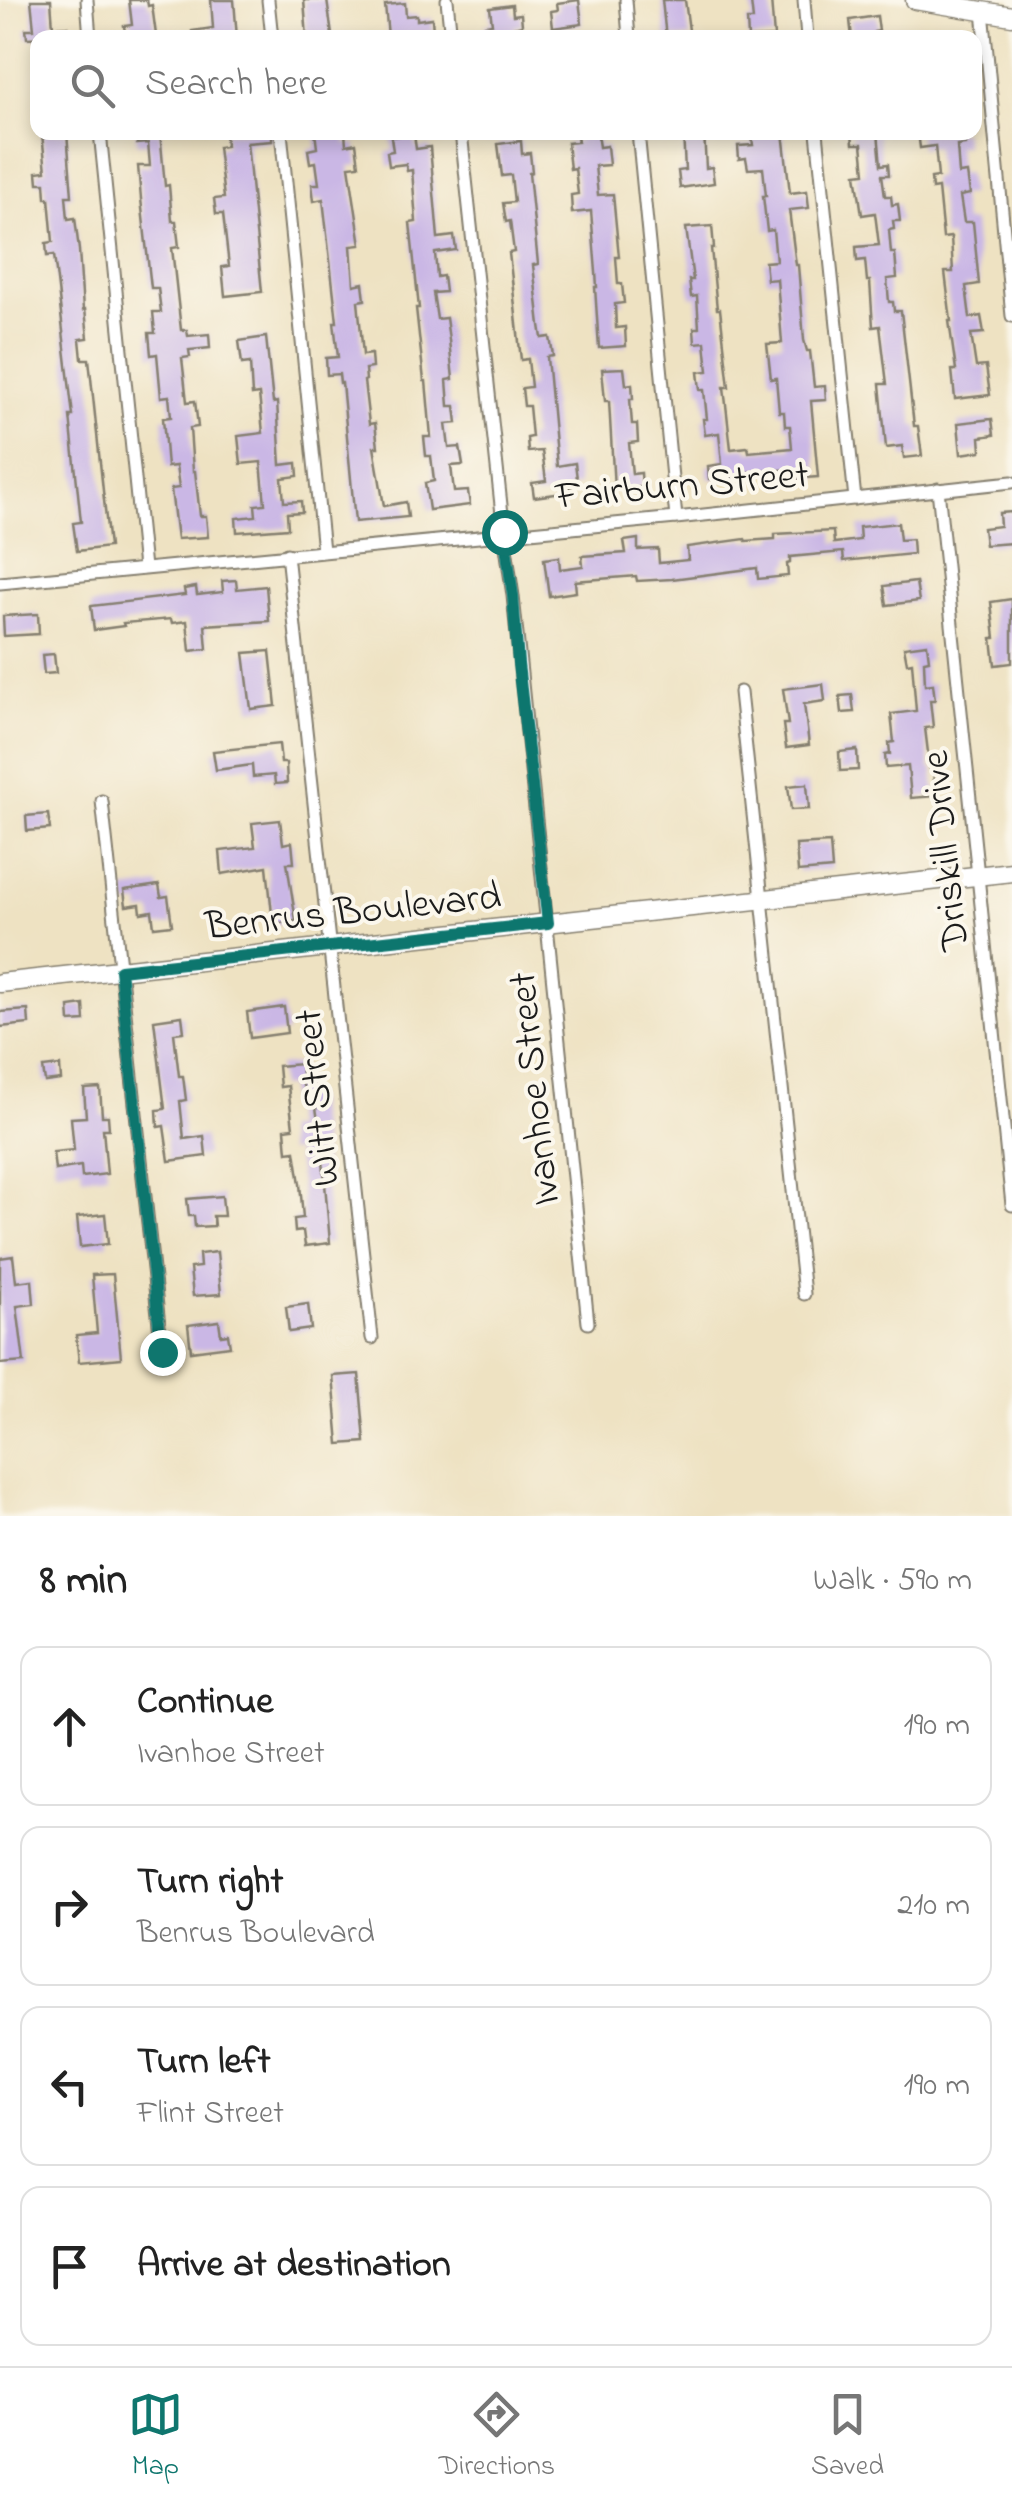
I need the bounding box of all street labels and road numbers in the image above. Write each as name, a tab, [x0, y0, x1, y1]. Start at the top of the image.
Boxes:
street label: Fairburn Street	[552, 447, 811, 528]
street label: Driskill Drive	[908, 747, 987, 955]
street label: Benrus Boulevard	[202, 869, 504, 958]
street label: Ivanhoe Street	[495, 969, 578, 1208]
street label: Witt Street	[281, 1006, 358, 1189]

